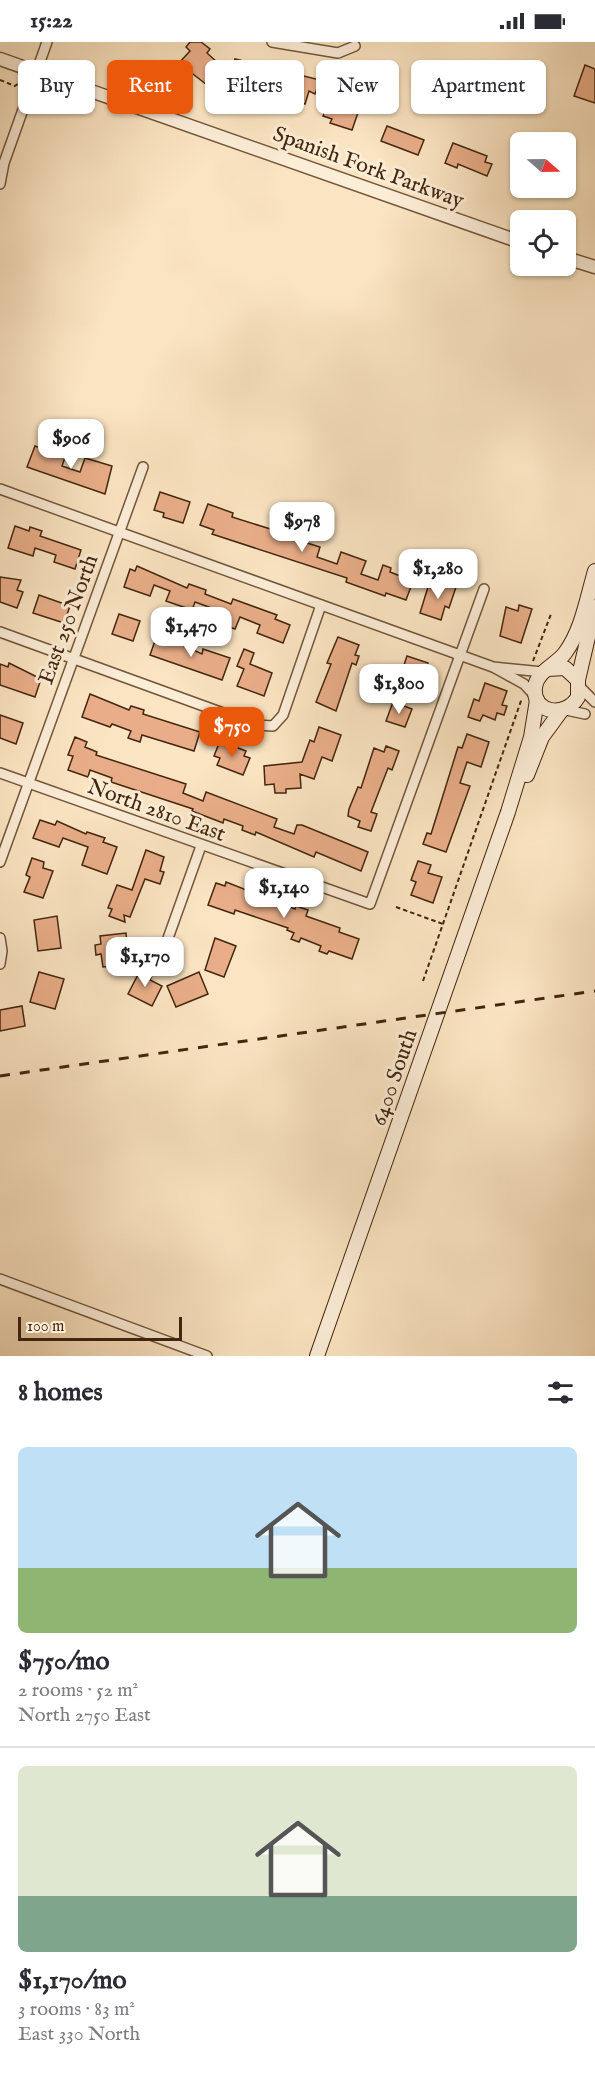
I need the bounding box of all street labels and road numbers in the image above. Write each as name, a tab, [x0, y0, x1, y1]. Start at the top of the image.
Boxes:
street label: Spanish Fork Parkway	[269, 120, 468, 215]
street label: East 250 North	[32, 551, 105, 688]
street label: North 2810 East	[83, 773, 230, 849]
street label: 6400 South	[365, 1025, 425, 1130]

